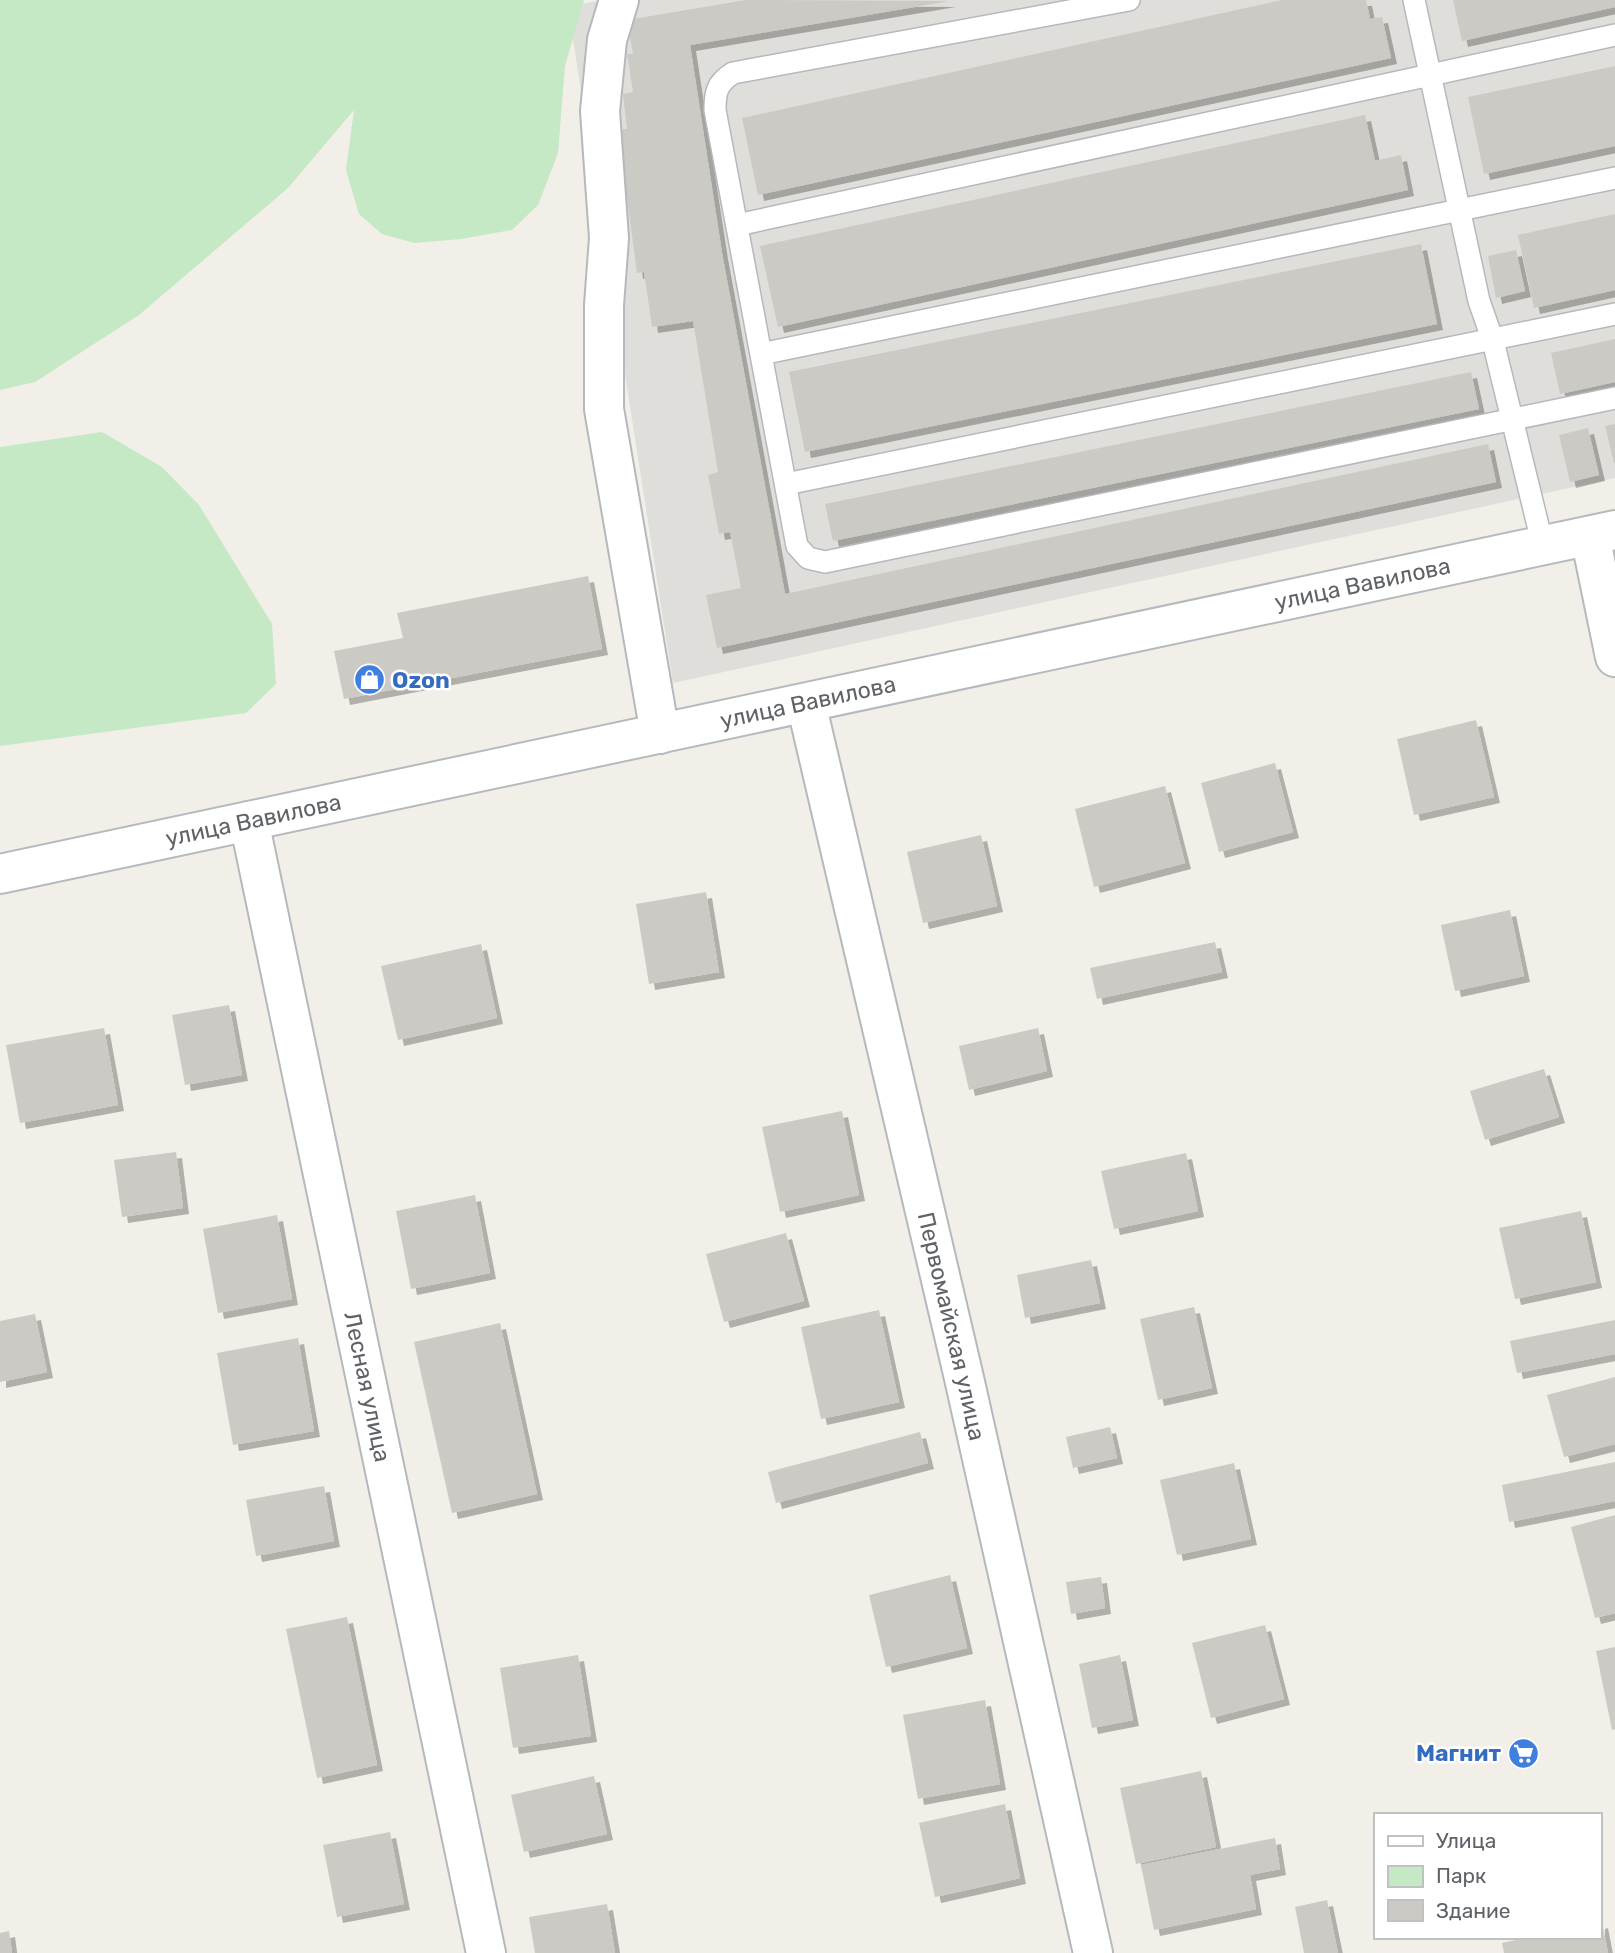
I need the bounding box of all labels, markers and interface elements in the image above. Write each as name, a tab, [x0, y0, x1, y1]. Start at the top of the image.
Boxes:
street label: улица Вавилова	[1272, 551, 1453, 616]
shop icon: Ozon	[352, 663, 386, 697]
place label: Ozon	[392, 666, 450, 694]
street label: улица Вавилова	[717, 670, 898, 734]
street label: улица Вавилова	[163, 788, 344, 852]
street label: Первомайская улица	[912, 1209, 992, 1443]
street label: Лесная улица	[338, 1309, 397, 1464]
supermarket icon: Магнит	[1507, 1736, 1541, 1770]
place label: Магнит	[1416, 1739, 1501, 1767]
legend	[1374, 1813, 1601, 1939]
text: Улица	[1436, 1828, 1496, 1853]
text: Парк	[1436, 1863, 1486, 1888]
text: Здание	[1436, 1898, 1511, 1923]

